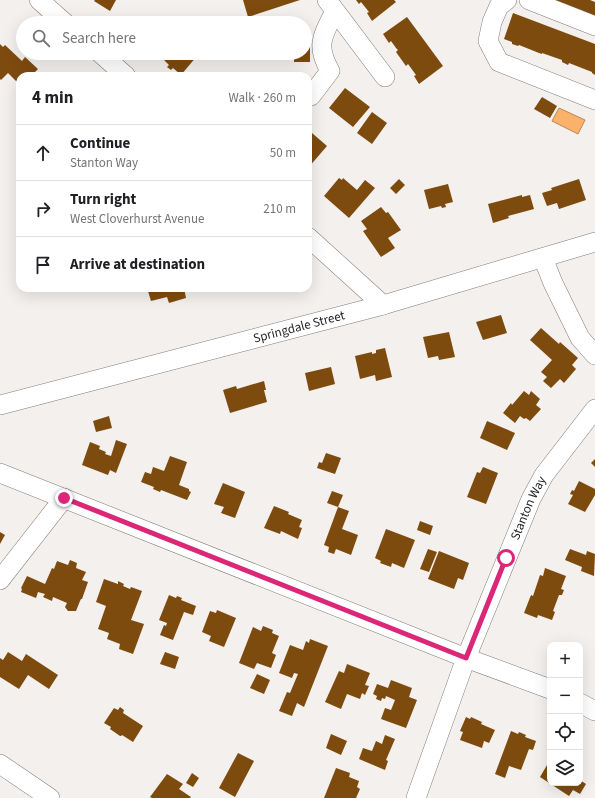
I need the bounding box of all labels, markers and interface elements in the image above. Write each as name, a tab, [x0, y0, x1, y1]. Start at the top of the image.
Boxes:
search box	[16, 16, 312, 60]
icon: search	[30, 27, 52, 49]
text: Search here	[62, 28, 136, 49]
text: 4 min	[32, 86, 73, 110]
text: Walk · 260 m	[228, 89, 296, 107]
text: Continue	[70, 133, 130, 154]
icon: ahead	[32, 142, 54, 164]
text: 50 m	[270, 144, 296, 162]
text: Stanton Way	[70, 154, 138, 172]
text: Turn right	[70, 189, 136, 210]
icon: right	[32, 198, 54, 220]
text: 210 m	[263, 200, 296, 218]
text: West Cloverhurst Avenue	[70, 210, 204, 228]
icon: arrive	[32, 254, 54, 276]
text: Arrive at destination	[70, 254, 205, 275]
street label: Springdale Street	[251, 306, 347, 348]
street label: Stanton Way	[506, 473, 551, 543]
route end	[55, 489, 73, 507]
route start	[497, 549, 515, 567]
map controls	[547, 642, 583, 786]
button: +	[547, 642, 583, 678]
button: −	[547, 678, 583, 714]
button: locate	[547, 714, 583, 750]
button: layers	[547, 750, 583, 786]

